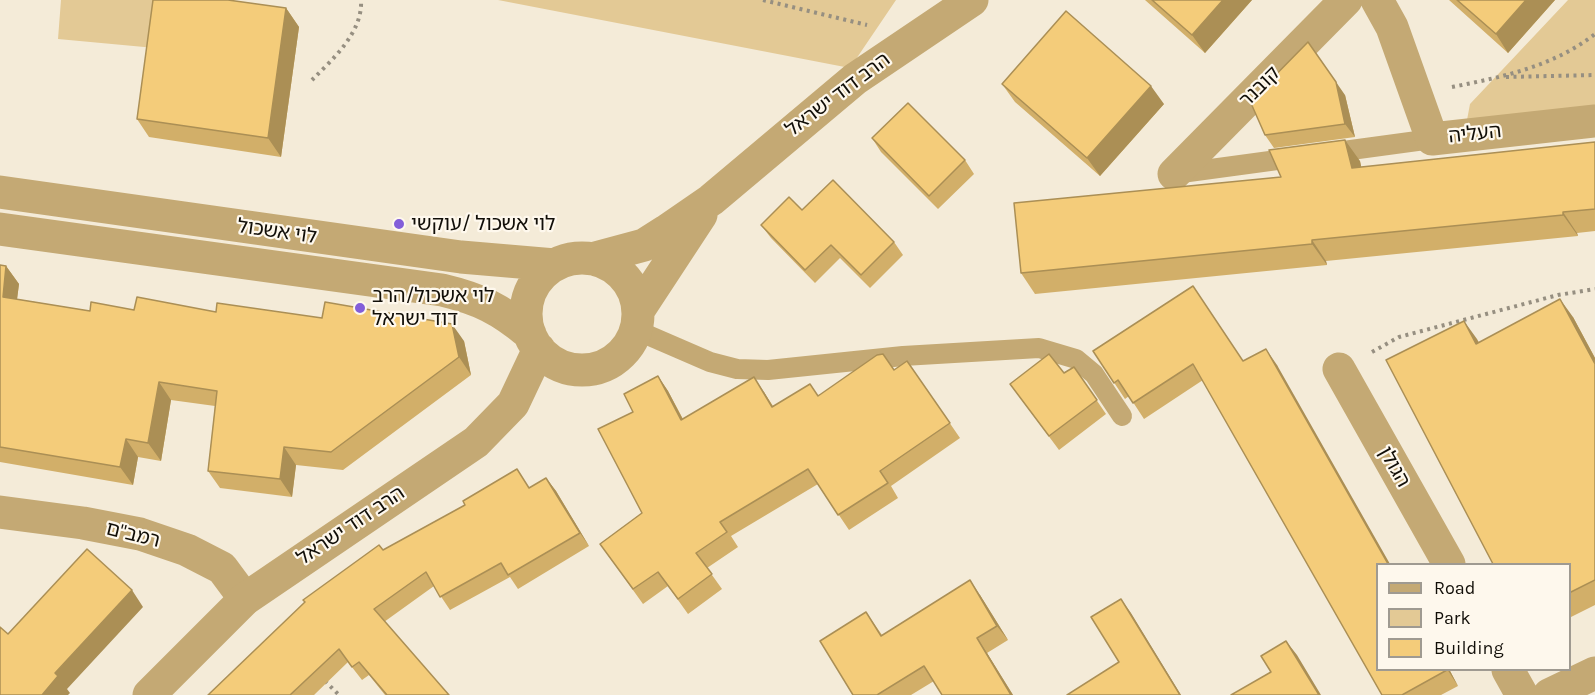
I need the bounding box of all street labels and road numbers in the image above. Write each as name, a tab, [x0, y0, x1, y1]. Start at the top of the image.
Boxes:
street label: הרב דוד ישראל	[781, 48, 895, 142]
street label: קובנר	[1235, 62, 1285, 112]
street label: העליה	[1447, 119, 1503, 149]
street label: לוי אשכול	[236, 215, 318, 249]
street label: הגולן	[1373, 442, 1415, 492]
street label: הרב דוד ישראל	[293, 481, 409, 571]
street label: רמב"ם	[104, 517, 162, 553]

